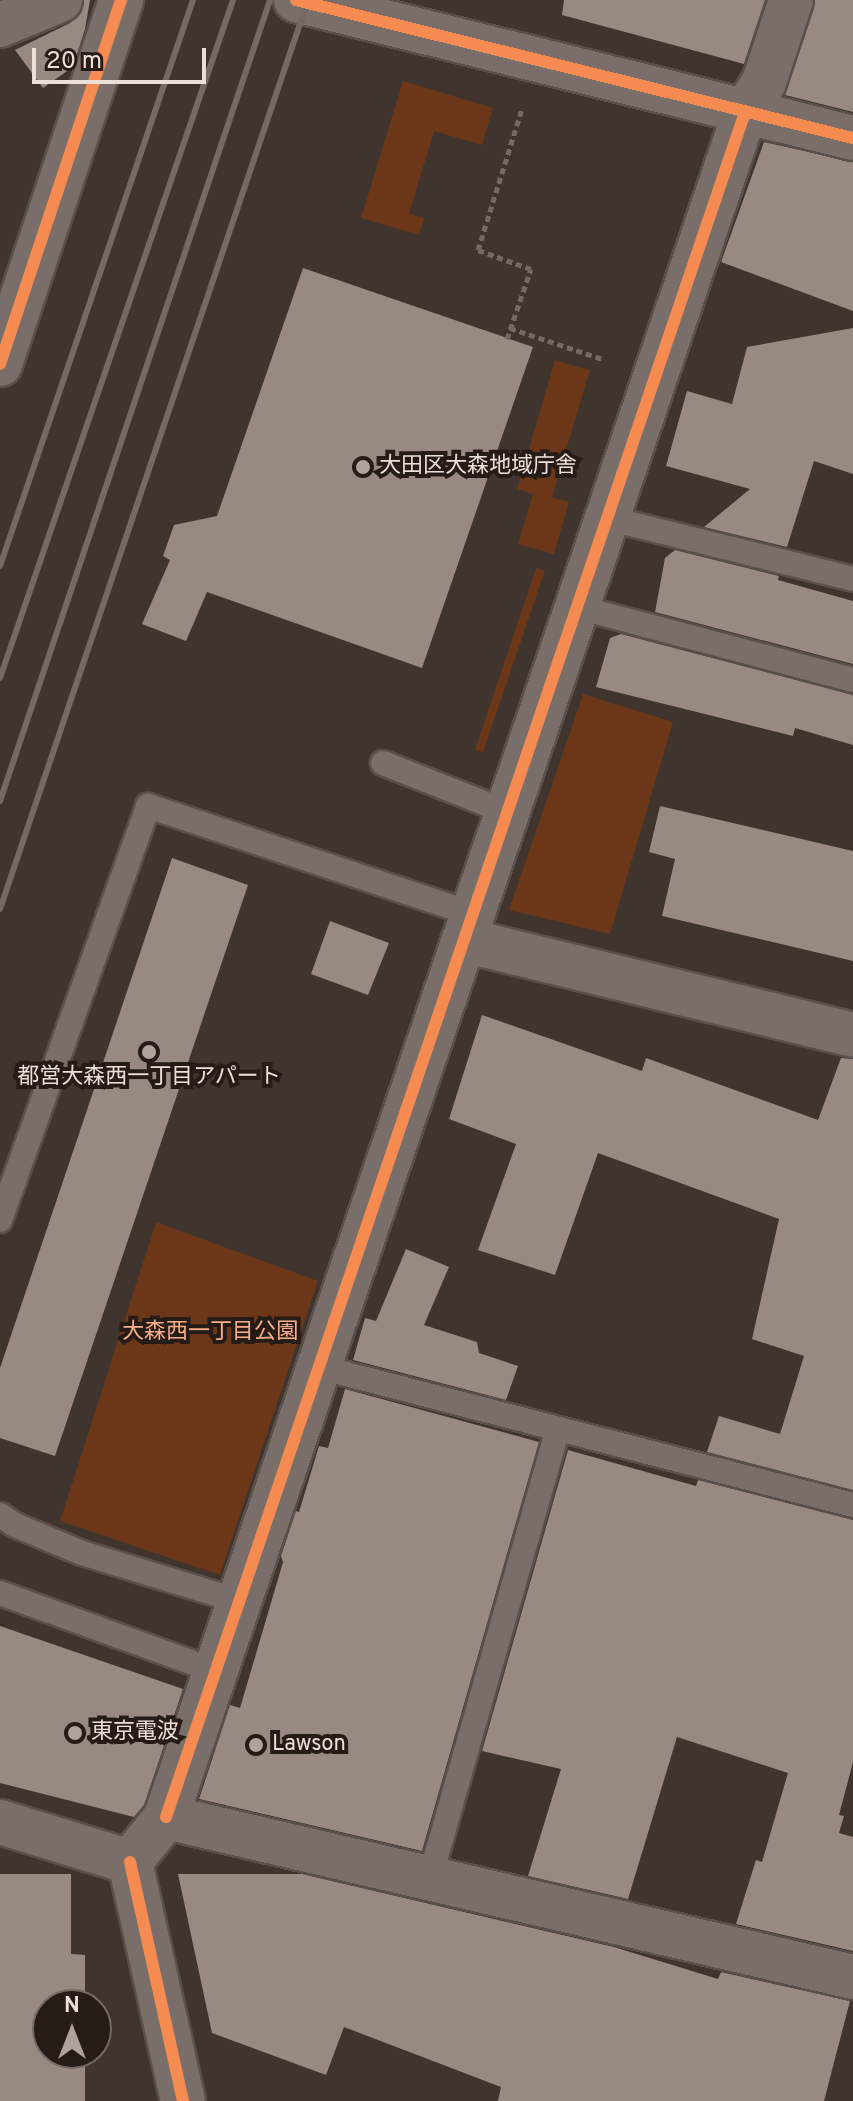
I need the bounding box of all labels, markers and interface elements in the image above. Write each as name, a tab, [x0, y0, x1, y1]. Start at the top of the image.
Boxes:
scale bar	[36, 32, 210, 82]
text: 20 m	[46, 47, 102, 77]
place label: 大田区大森地域庁舎	[379, 454, 577, 480]
marker: 大田区大森地域庁舎	[354, 458, 372, 476]
marker: 都営大森西一丁目アパート	[140, 1043, 158, 1061]
place label: 都営大森西一丁目アパート	[17, 1065, 281, 1091]
park label: 大森西一丁目公園	[122, 1320, 298, 1346]
place label: 東京電波	[91, 1720, 179, 1746]
marker: 東京電波	[66, 1724, 84, 1742]
place label: Lawson	[272, 1732, 346, 1758]
marker: Lawson	[247, 1736, 265, 1754]
north arrow	[32, 1989, 112, 2069]
text: N	[64, 1993, 80, 2020]

